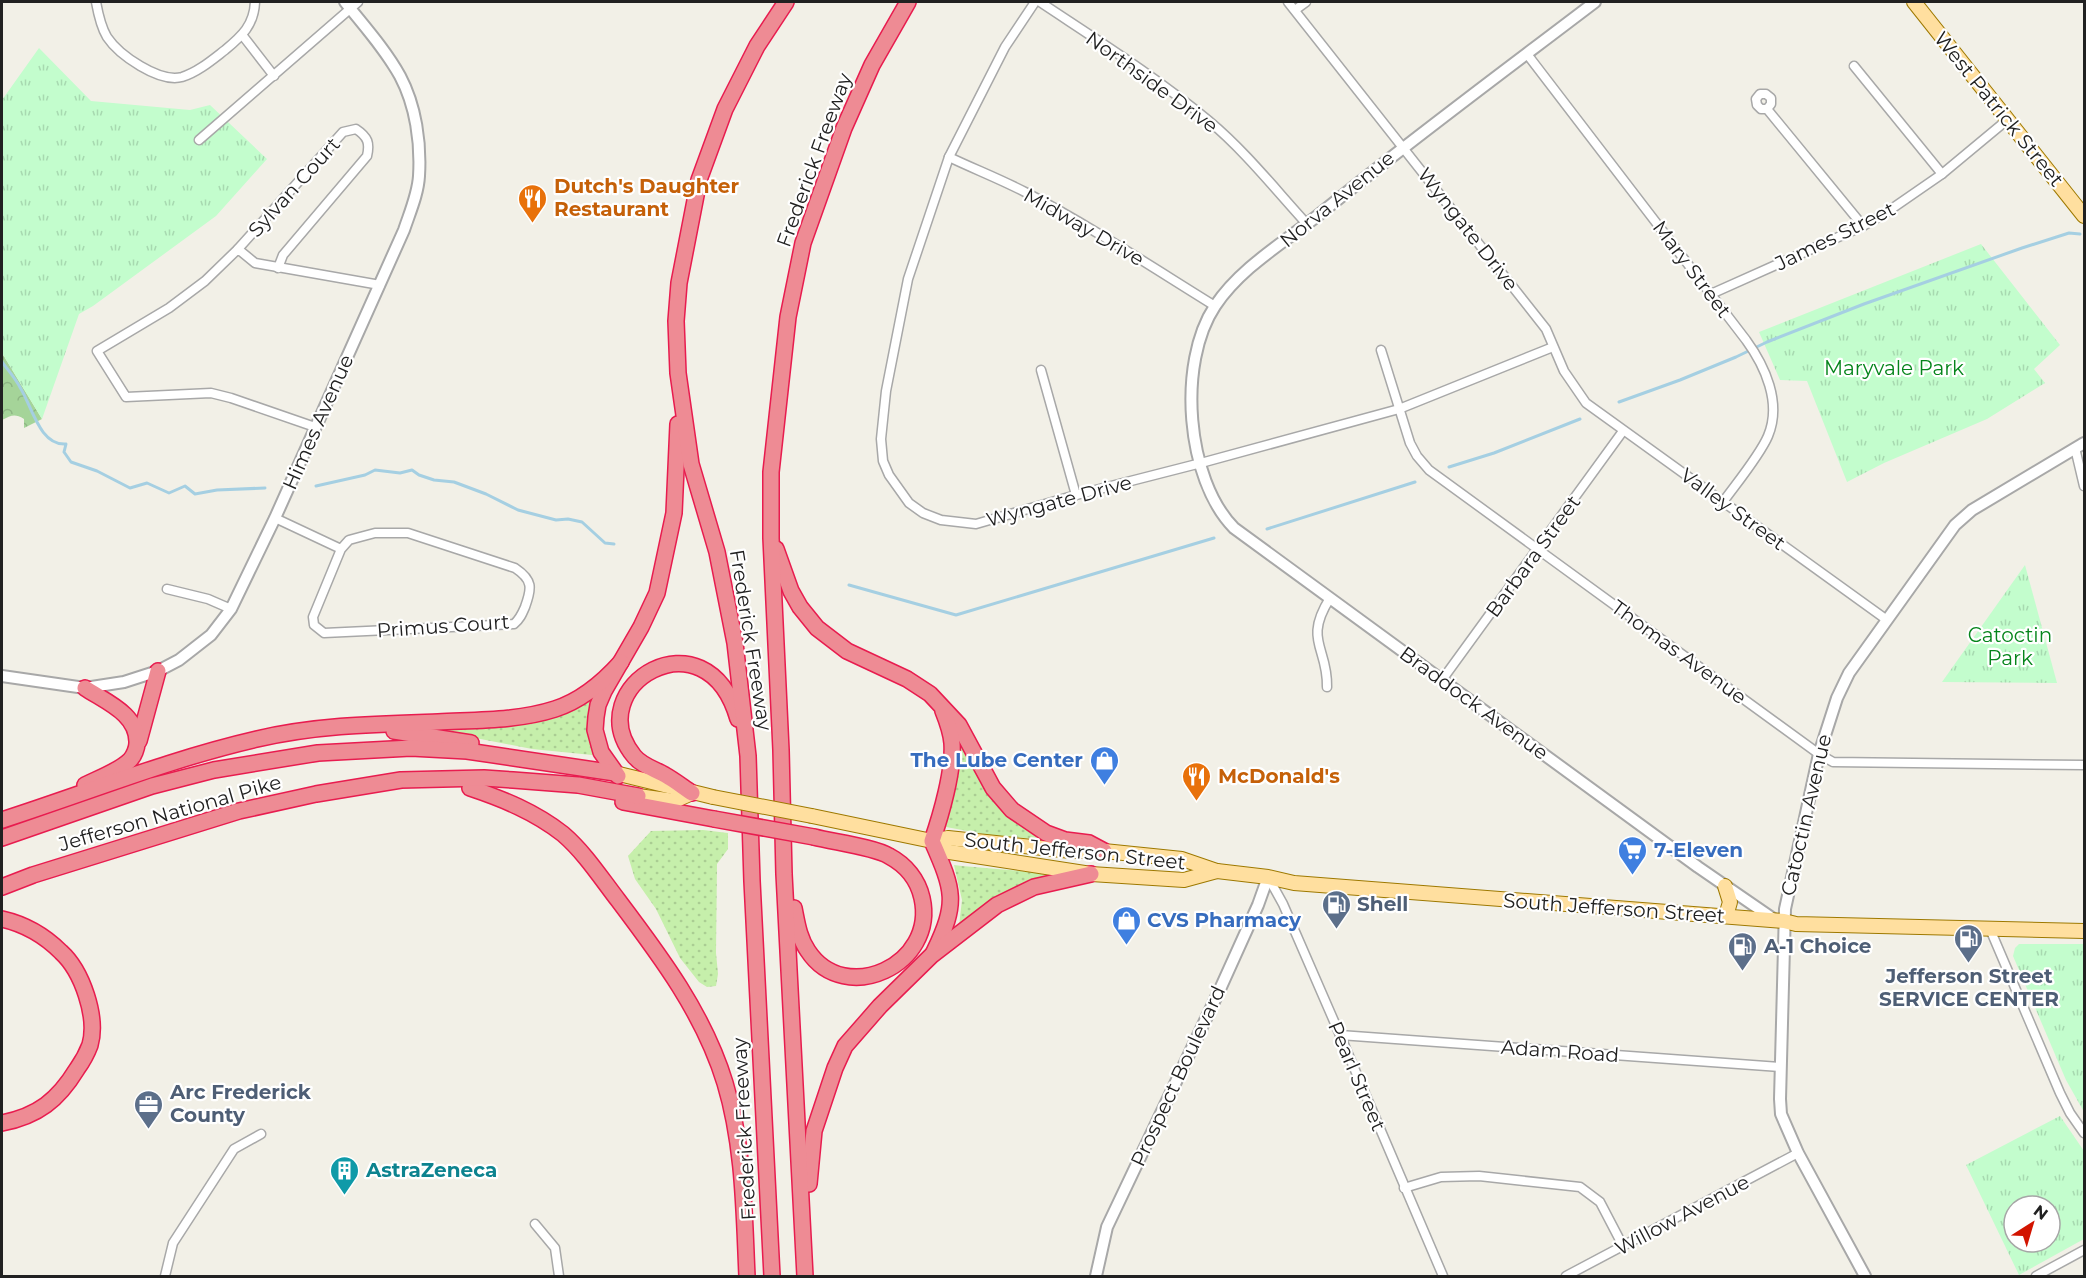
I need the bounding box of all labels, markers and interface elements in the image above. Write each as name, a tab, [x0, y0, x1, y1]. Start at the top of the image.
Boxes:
street label: Northside Drive	[1081, 26, 1223, 138]
street label: West Patrick Street	[1929, 27, 2069, 191]
street label: Frederick Freeway	[771, 70, 857, 250]
street label: Sylvan Court	[243, 132, 345, 242]
street label: Norva Avenue	[1275, 146, 1399, 252]
street label: Wyngate Drive	[1413, 163, 1523, 295]
place label: Dutch's Daughter Restaurant	[554, 174, 739, 221]
restaurant icon: Dutch's Daughter Restaurant	[517, 182, 549, 224]
street label: Midway Drive	[1019, 183, 1149, 271]
street label: James Street	[1770, 197, 1899, 276]
street label: Mary Street	[1648, 216, 1736, 322]
street label: Himes Avenue	[277, 351, 359, 493]
park label: Maryvale Park	[1824, 356, 1964, 380]
street label: Valley Street	[1676, 463, 1790, 555]
street label: Wyngate Drive	[984, 470, 1134, 532]
street label: Barbara Street	[1481, 490, 1585, 622]
street label: Frederick Freeway	[725, 548, 777, 732]
street label: Thomas Avenue	[1607, 595, 1751, 709]
street label: Primus Court	[376, 609, 510, 643]
park label: Catoctin Park	[1968, 623, 2052, 670]
street label: Braddock Avenue	[1395, 641, 1553, 765]
street label: Catoctin Avenue	[1776, 732, 1836, 898]
shop icon: The Lube Center	[1088, 744, 1120, 786]
place label: The Lube Center	[910, 748, 1083, 772]
restaurant icon: McDonald's	[1181, 760, 1213, 802]
place label: McDonald's	[1218, 764, 1340, 788]
street label: Jefferson National Pike	[55, 770, 284, 857]
street label: South Jefferson Street	[963, 827, 1187, 875]
supermarket icon: 7-Eleven	[1617, 834, 1649, 876]
place label: 7-Eleven	[1654, 838, 1743, 862]
fuel station icon: Shell	[1320, 888, 1352, 930]
street label: South Jefferson Street	[1502, 888, 1726, 928]
place label: Shell	[1357, 892, 1408, 916]
shop icon: CVS Pharmacy	[1110, 904, 1142, 946]
place label: CVS Pharmacy	[1147, 908, 1302, 932]
fuel station icon: Jefferson Street SERVICE CENTER	[1953, 922, 1985, 964]
fuel station icon: A-1 Choice	[1727, 930, 1759, 972]
place label: A-1 Choice	[1763, 934, 1871, 958]
place label: Jefferson Street SERVICE CENTER	[1879, 964, 2059, 1011]
street label: Prospect Boulevard	[1126, 982, 1230, 1170]
street label: Pearl Street	[1323, 1018, 1391, 1134]
street label: Adam Road	[1500, 1035, 1620, 1067]
street label: Frederick Freeway	[727, 1037, 761, 1221]
place label: Arc Frederick County	[169, 1080, 312, 1127]
office icon: Arc Frederick County	[133, 1088, 165, 1130]
building icon: AstraZeneca	[329, 1154, 361, 1196]
place label: AstraZeneca	[365, 1158, 497, 1182]
street label: Willow Avenue	[1611, 1170, 1753, 1260]
north arrow	[2002, 1194, 2062, 1254]
text: N	[2030, 1201, 2052, 1224]

